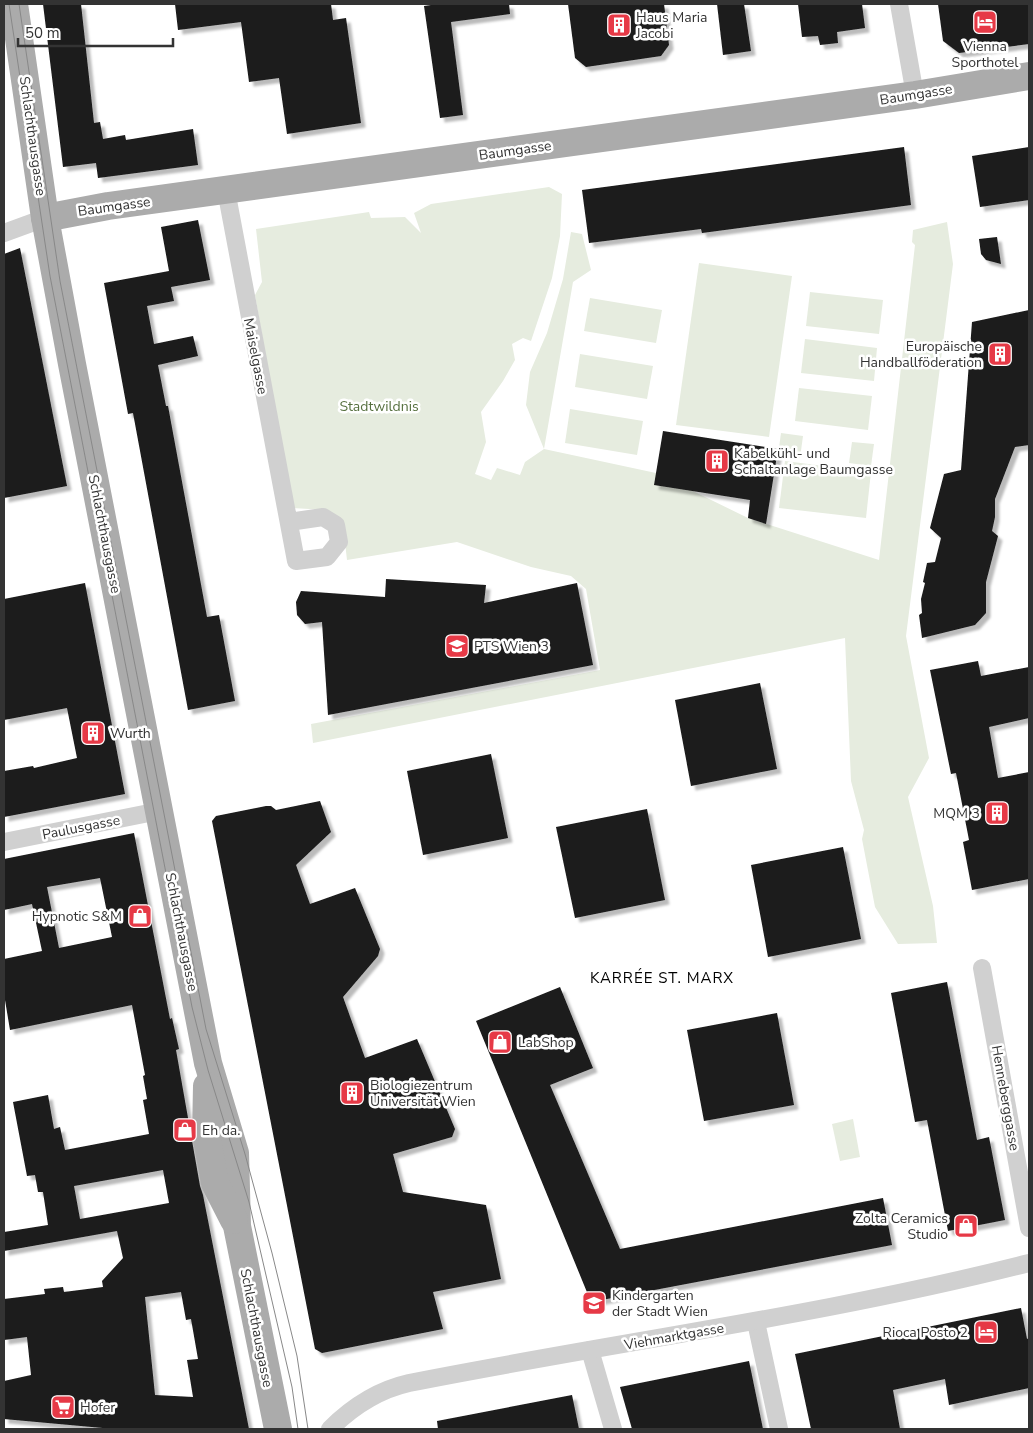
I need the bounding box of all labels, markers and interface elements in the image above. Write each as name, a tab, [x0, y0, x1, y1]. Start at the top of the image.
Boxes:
place label: Haus Maria Jacobi	[635, 8, 707, 43]
hotel icon: Vienna Sporthotel	[972, 9, 998, 35]
building icon: Haus Maria Jacobi	[606, 12, 632, 38]
scale bar	[18, 15, 172, 47]
text: 50 m	[25, 23, 60, 43]
place label: Vienna Sporthotel	[952, 37, 1019, 72]
street label: Schlachthausgasse	[15, 75, 50, 197]
street label: Baumgasse	[878, 79, 954, 110]
street label: Baumgasse	[477, 136, 553, 165]
street label: Baumgasse	[76, 192, 152, 221]
street label: Maiselgasse	[239, 316, 272, 396]
place label: Europäische Handballföderation	[860, 337, 982, 372]
building icon: Europäische Handballföderation	[987, 341, 1013, 367]
park label: Stadtwildnis	[339, 397, 419, 416]
place label: Kabelkühl- und Schaltanlage Baumgasse	[734, 444, 893, 479]
building icon: Kabelkühl- und Schaltanlage Baumgasse	[704, 448, 730, 474]
street label: Schlachthausgasse	[84, 473, 125, 595]
school or university icon: PTS Wien 3	[444, 633, 470, 659]
place label: PTS Wien 3	[474, 637, 549, 656]
building icon: Wurth	[80, 720, 106, 746]
place label: Wurth	[110, 724, 151, 743]
building icon: MQM 3	[984, 800, 1010, 826]
place label: MQM 3	[933, 804, 980, 823]
street label: Paulusgasse	[40, 811, 122, 844]
street label: Schlachthausgasse	[161, 871, 202, 993]
shop icon: Hypnotic S&M	[127, 903, 153, 929]
place label: Hypnotic S&M	[32, 907, 122, 926]
district label: KARRÉE ST. MARX	[590, 968, 734, 988]
shop icon: LabShop	[487, 1029, 513, 1055]
place label: LabShop	[518, 1033, 574, 1052]
street label: Henneberggasse	[987, 1044, 1024, 1152]
place label: Biologiezentrum Universität Wien	[370, 1076, 476, 1111]
building icon: Biologiezentrum Universität Wien	[339, 1080, 365, 1106]
shop icon: Eh da.	[172, 1117, 198, 1143]
place label: Eh da.	[202, 1121, 241, 1140]
place label: Zolta Ceramics Studio	[855, 1209, 948, 1244]
shop icon: Zolta Ceramics Studio	[953, 1213, 979, 1239]
street label: Schlachthausgasse	[236, 1267, 277, 1389]
place label: Kindergarten der Stadt Wien	[612, 1286, 708, 1321]
school or university icon: Kindergarten der Stadt Wien	[581, 1290, 607, 1316]
street label: Viehmarktgasse	[622, 1318, 725, 1355]
hotel icon: Rioca Posto 2	[973, 1319, 999, 1345]
place label: Rioca Posto 2	[883, 1323, 968, 1342]
supermarket icon: Hofer	[50, 1394, 76, 1420]
place label: Hofer	[80, 1398, 115, 1417]

